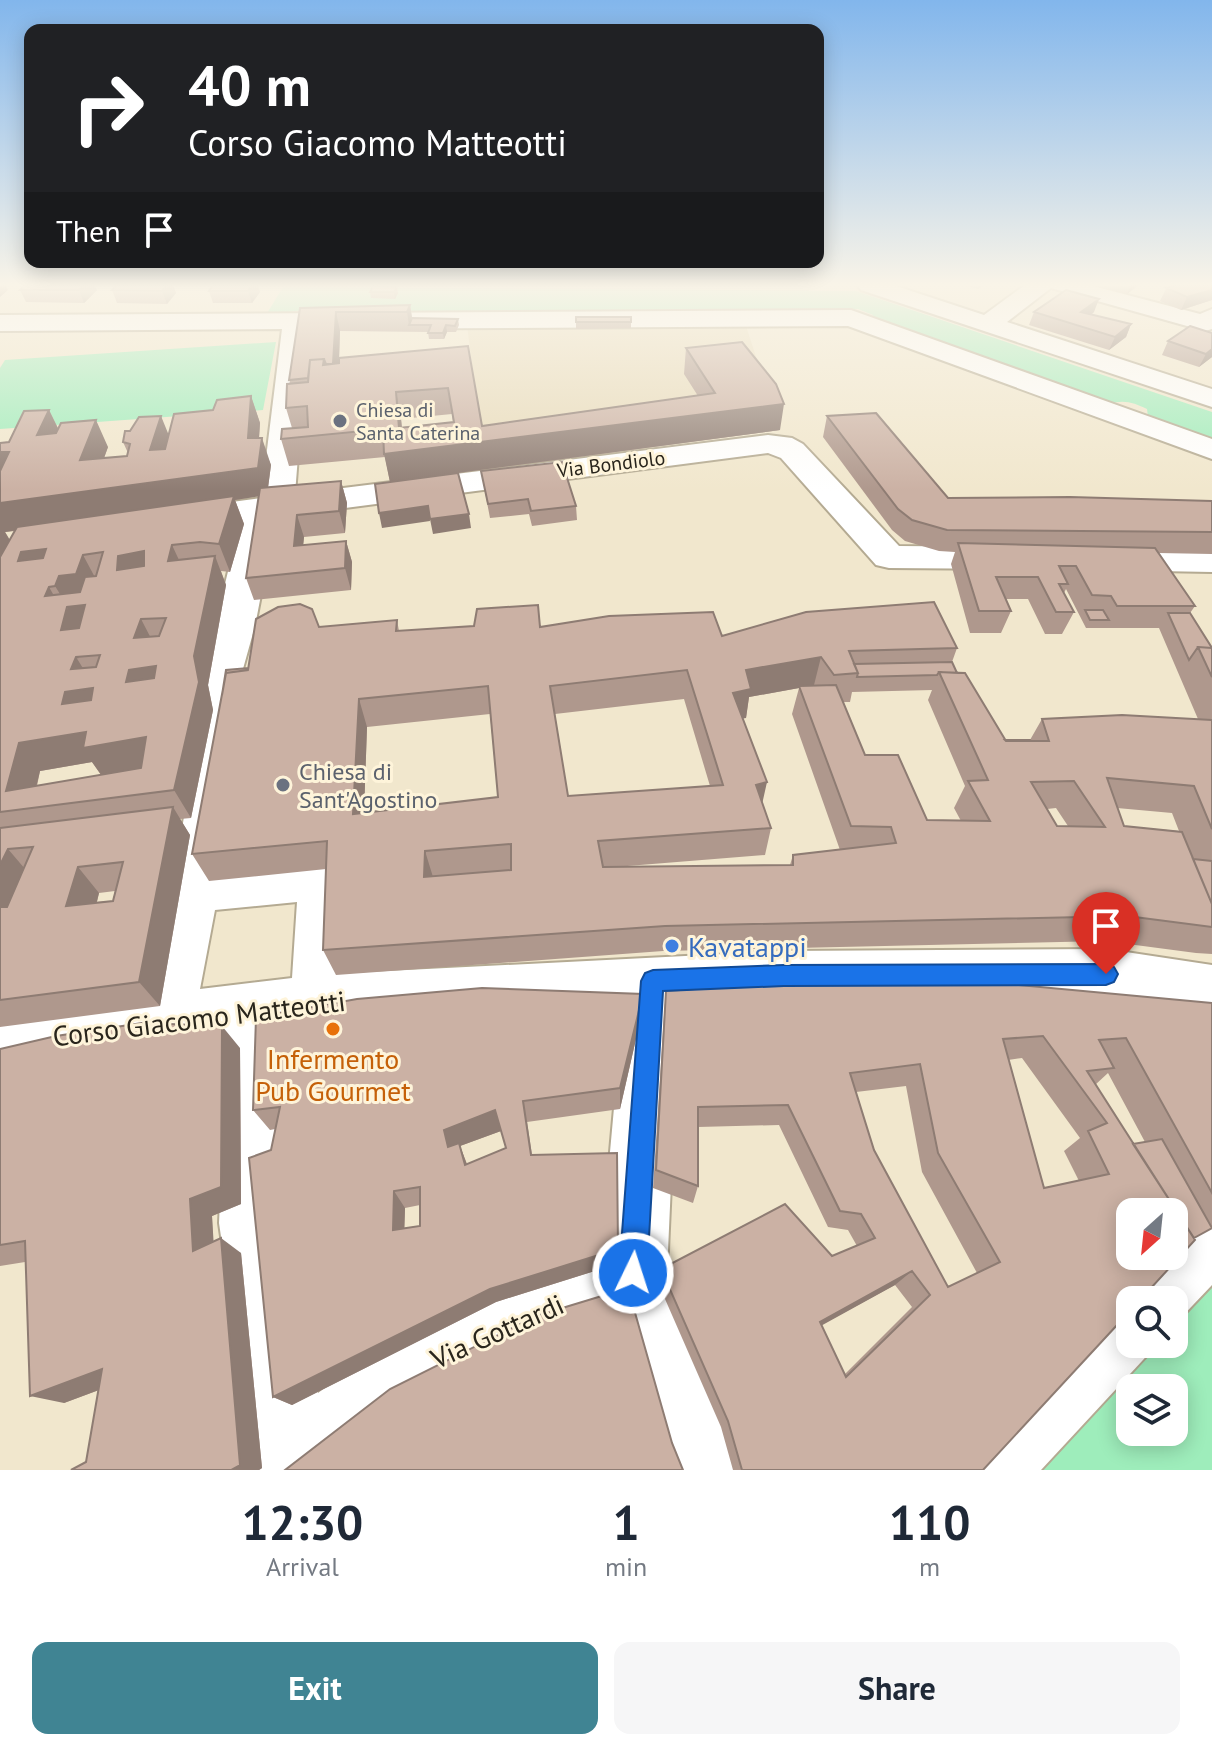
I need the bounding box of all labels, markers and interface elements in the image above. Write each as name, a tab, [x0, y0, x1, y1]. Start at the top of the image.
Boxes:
text: 40 m	[188, 49, 311, 121]
icon: right	[56, 56, 160, 160]
text: Corso Giacomo Matteotti	[188, 119, 567, 166]
icon: arrive	[137, 208, 181, 252]
text: Then	[56, 211, 121, 250]
place label: Chiesa di Santa Caterina	[356, 397, 480, 446]
marker: Chiesa di Santa Caterina	[331, 412, 349, 430]
street label: Via Bondiolo	[554, 444, 667, 484]
place label: Chiesa di Sant'Agostino	[299, 756, 437, 815]
marker: Chiesa di Sant'Agostino	[274, 776, 292, 794]
pin	[1072, 892, 1140, 974]
icon: arrive	[1084, 904, 1128, 948]
place label: Kavatappi	[688, 928, 807, 965]
marker: Kavatappi	[663, 937, 681, 955]
street label: Corso Giacomo Matteotti	[50, 982, 348, 1054]
marker: Infermento Pub Gourmet	[324, 1020, 342, 1038]
place label: Infermento Pub Gourmet	[255, 1040, 411, 1109]
north arrow	[1116, 1198, 1188, 1270]
map controls	[1116, 1198, 1188, 1446]
position arrow	[591, 1231, 675, 1315]
street label: Via Gottardi	[424, 1285, 569, 1377]
button: search	[1116, 1286, 1188, 1358]
button: layers	[1116, 1374, 1188, 1446]
text: 12:30	[242, 1491, 363, 1553]
text: 1	[612, 1491, 640, 1553]
text: 110	[889, 1491, 970, 1553]
text: Arrival	[266, 1550, 339, 1583]
text: min	[605, 1550, 647, 1583]
text: m	[919, 1550, 940, 1583]
button: Exit	[32, 1642, 598, 1734]
button: Share	[614, 1642, 1180, 1734]

